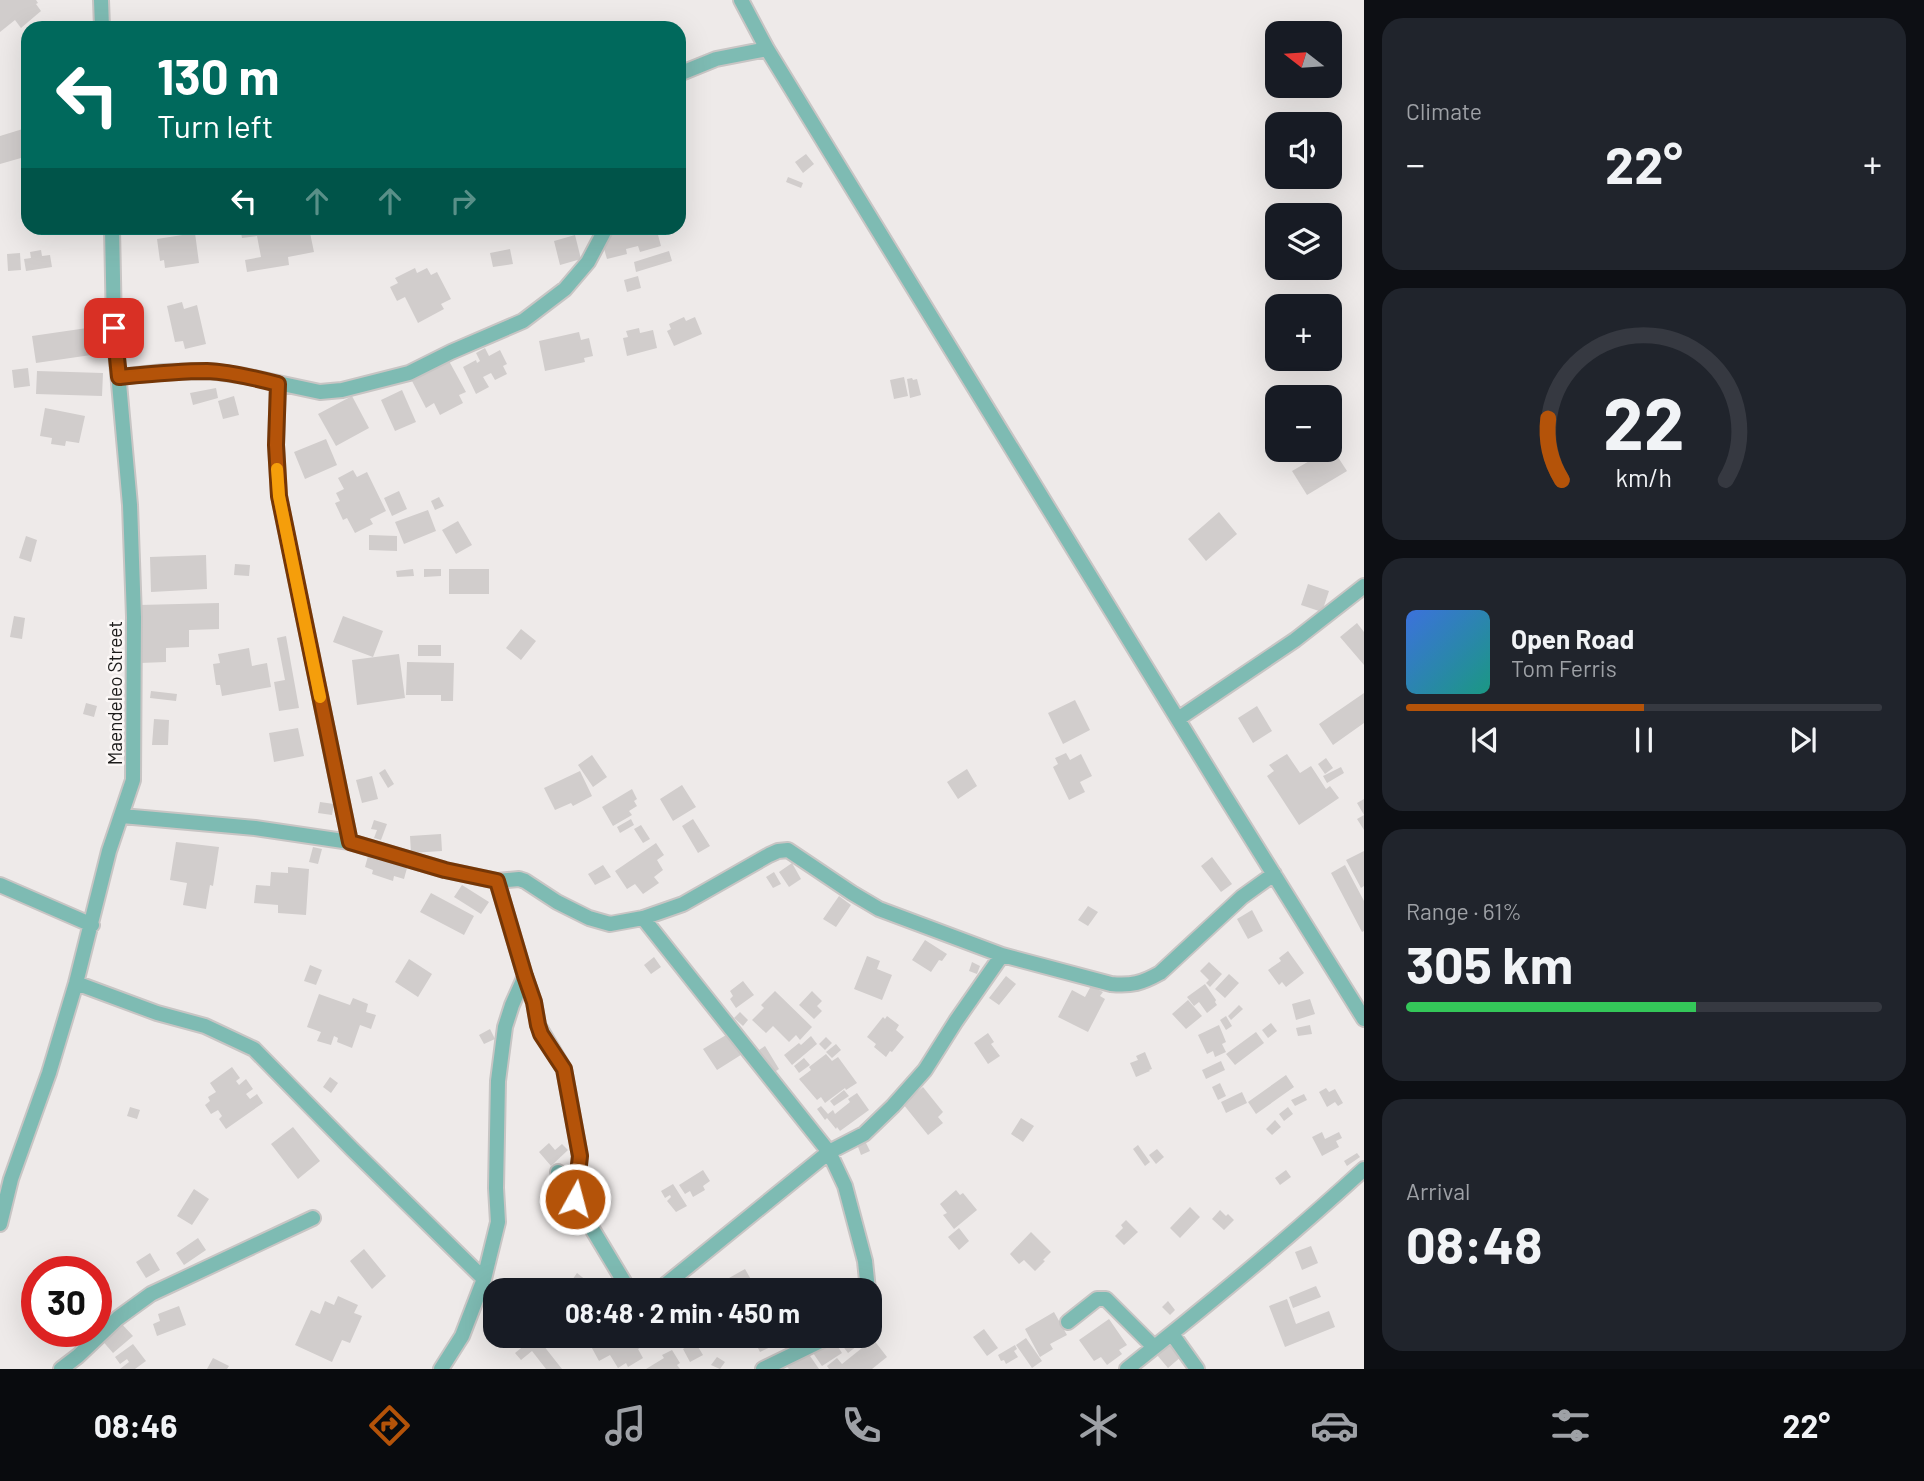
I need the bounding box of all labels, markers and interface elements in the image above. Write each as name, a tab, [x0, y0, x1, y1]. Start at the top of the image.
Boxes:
north arrow	[1265, 21, 1342, 98]
map controls	[1265, 21, 1342, 462]
text: 130 m	[157, 46, 279, 105]
icon: left	[42, 49, 133, 140]
text: Climate	[1406, 97, 1482, 125]
text: Turn left	[157, 106, 274, 144]
button: sound	[1265, 112, 1342, 189]
text: 22°	[1605, 132, 1683, 194]
text: −	[1406, 140, 1425, 186]
text: +	[1863, 140, 1882, 186]
icon: left	[225, 182, 263, 220]
icon: ahead	[298, 182, 336, 220]
icon: ahead	[371, 182, 409, 220]
icon: right	[444, 182, 482, 220]
button: layers	[1265, 203, 1342, 280]
button: +	[1265, 294, 1342, 371]
pin	[84, 298, 144, 358]
icon: arrive	[95, 309, 133, 347]
text: 22	[1603, 378, 1685, 466]
button: −	[1265, 385, 1342, 462]
text: km/h	[1616, 462, 1672, 492]
street label: Maendeleo Street	[103, 621, 126, 765]
text: Open Road	[1511, 623, 1634, 654]
text: Tom Ferris	[1511, 654, 1617, 682]
icon: previous	[1466, 721, 1504, 759]
icon: pause	[1625, 721, 1663, 759]
icon: next	[1784, 721, 1822, 759]
text: Range · 61%	[1406, 897, 1522, 925]
text: 305 km	[1406, 932, 1573, 994]
position arrow	[538, 1162, 612, 1236]
text: Arrival	[1406, 1177, 1470, 1205]
text: 08:48	[1406, 1212, 1542, 1274]
speed limit sign: 30	[21, 1256, 112, 1347]
text: 08:48 · 2 min · 450 m	[565, 1297, 800, 1328]
icon: directions	[365, 1401, 414, 1450]
icon: music	[601, 1401, 650, 1450]
icon: phone	[837, 1401, 886, 1450]
icon: climate	[1074, 1401, 1123, 1450]
icon: car	[1310, 1401, 1359, 1450]
icon: filters	[1546, 1401, 1595, 1450]
text: 08:46	[94, 1406, 177, 1444]
text: 22°	[1782, 1406, 1830, 1444]

